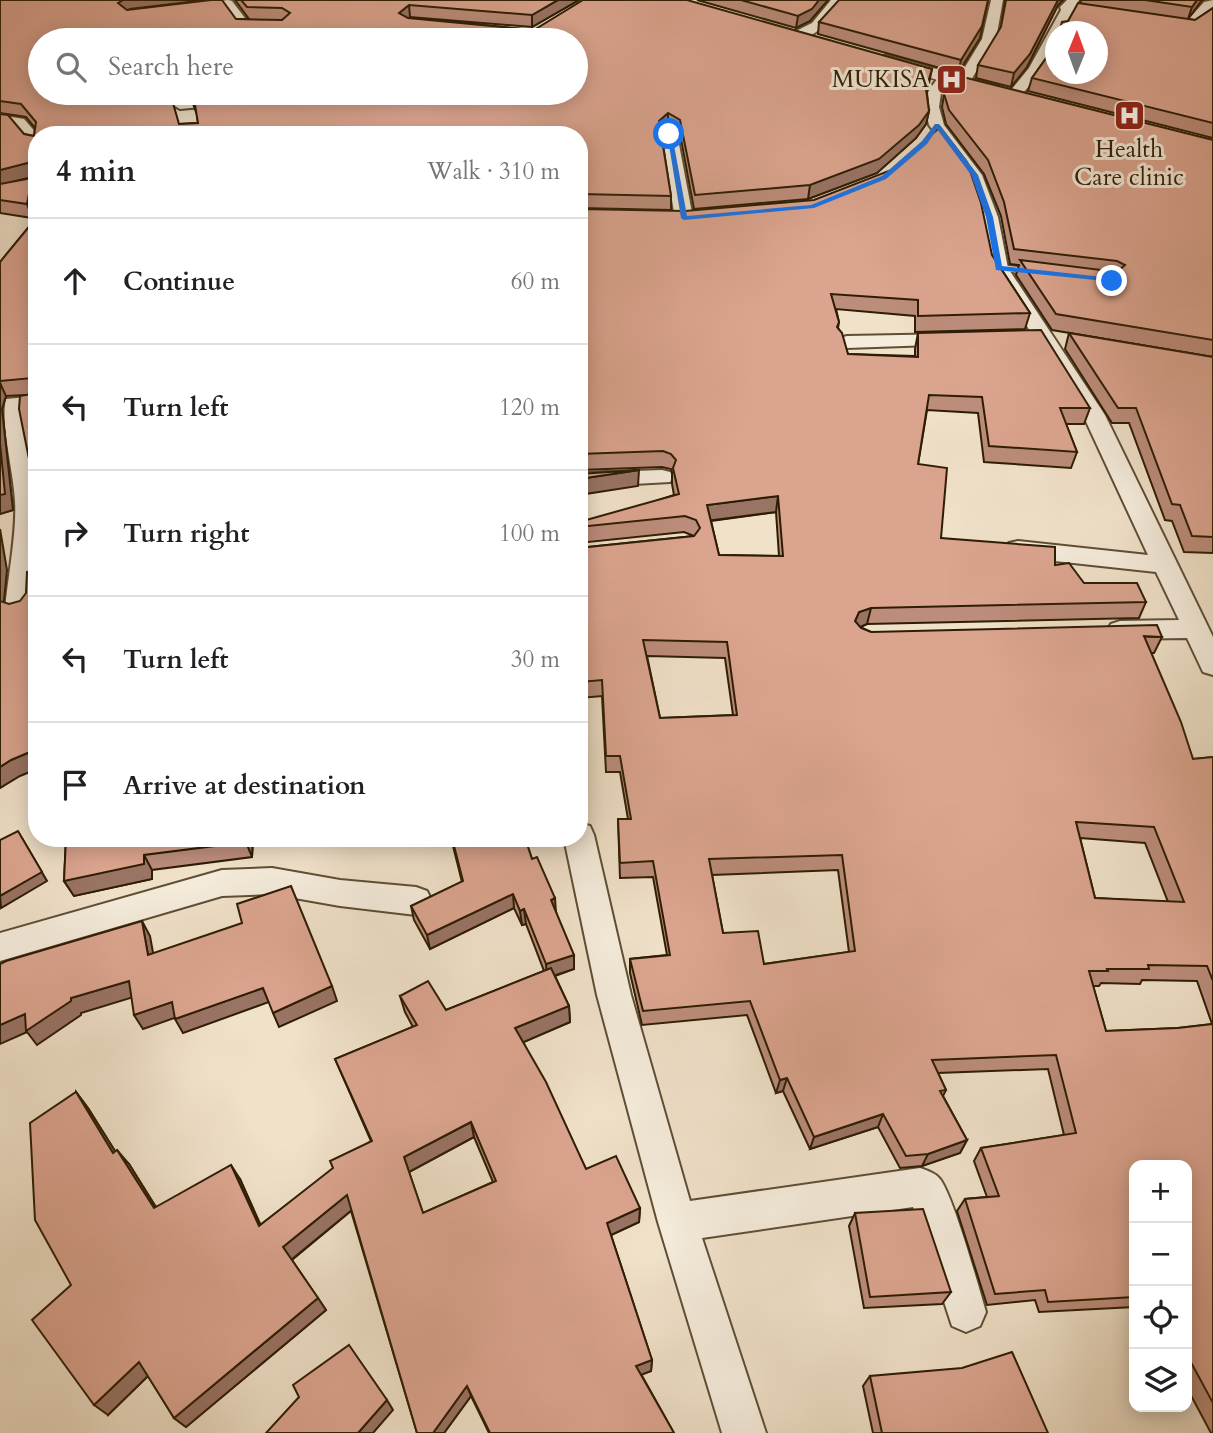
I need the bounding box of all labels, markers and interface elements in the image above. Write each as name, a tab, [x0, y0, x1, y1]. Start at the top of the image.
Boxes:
north arrow	[1045, 21, 1108, 84]
search box	[28, 28, 588, 105]
icon: search	[52, 48, 90, 86]
text: Search here	[108, 49, 234, 84]
hospital icon: MUKISA	[935, 62, 969, 96]
place label: MUKISA	[832, 63, 930, 96]
hospital icon: Health Care clinic	[1112, 98, 1146, 132]
route start	[653, 118, 684, 149]
place label: Health Care clinic	[1074, 133, 1184, 194]
text: 4 min	[56, 151, 136, 192]
text: Walk · 310 m	[427, 156, 560, 187]
icon: ahead	[56, 262, 94, 300]
text: Continue	[123, 264, 235, 299]
route end	[1096, 265, 1127, 296]
text: 60 m	[511, 266, 560, 297]
icon: left	[56, 388, 94, 426]
text: Turn left	[123, 390, 228, 425]
text: 120 m	[499, 392, 560, 423]
icon: right	[56, 514, 94, 552]
text: Turn right	[123, 516, 250, 551]
text: 100 m	[499, 518, 560, 549]
icon: left	[56, 640, 94, 678]
text: Turn left	[123, 642, 228, 677]
text: 30 m	[511, 644, 560, 675]
icon: arrive	[56, 766, 94, 804]
text: Arrive at destination	[123, 768, 366, 803]
map controls	[1129, 1160, 1192, 1412]
button: +	[1129, 1160, 1192, 1223]
button: −	[1129, 1223, 1192, 1286]
button: locate	[1129, 1286, 1192, 1349]
button: layers	[1129, 1349, 1192, 1412]

